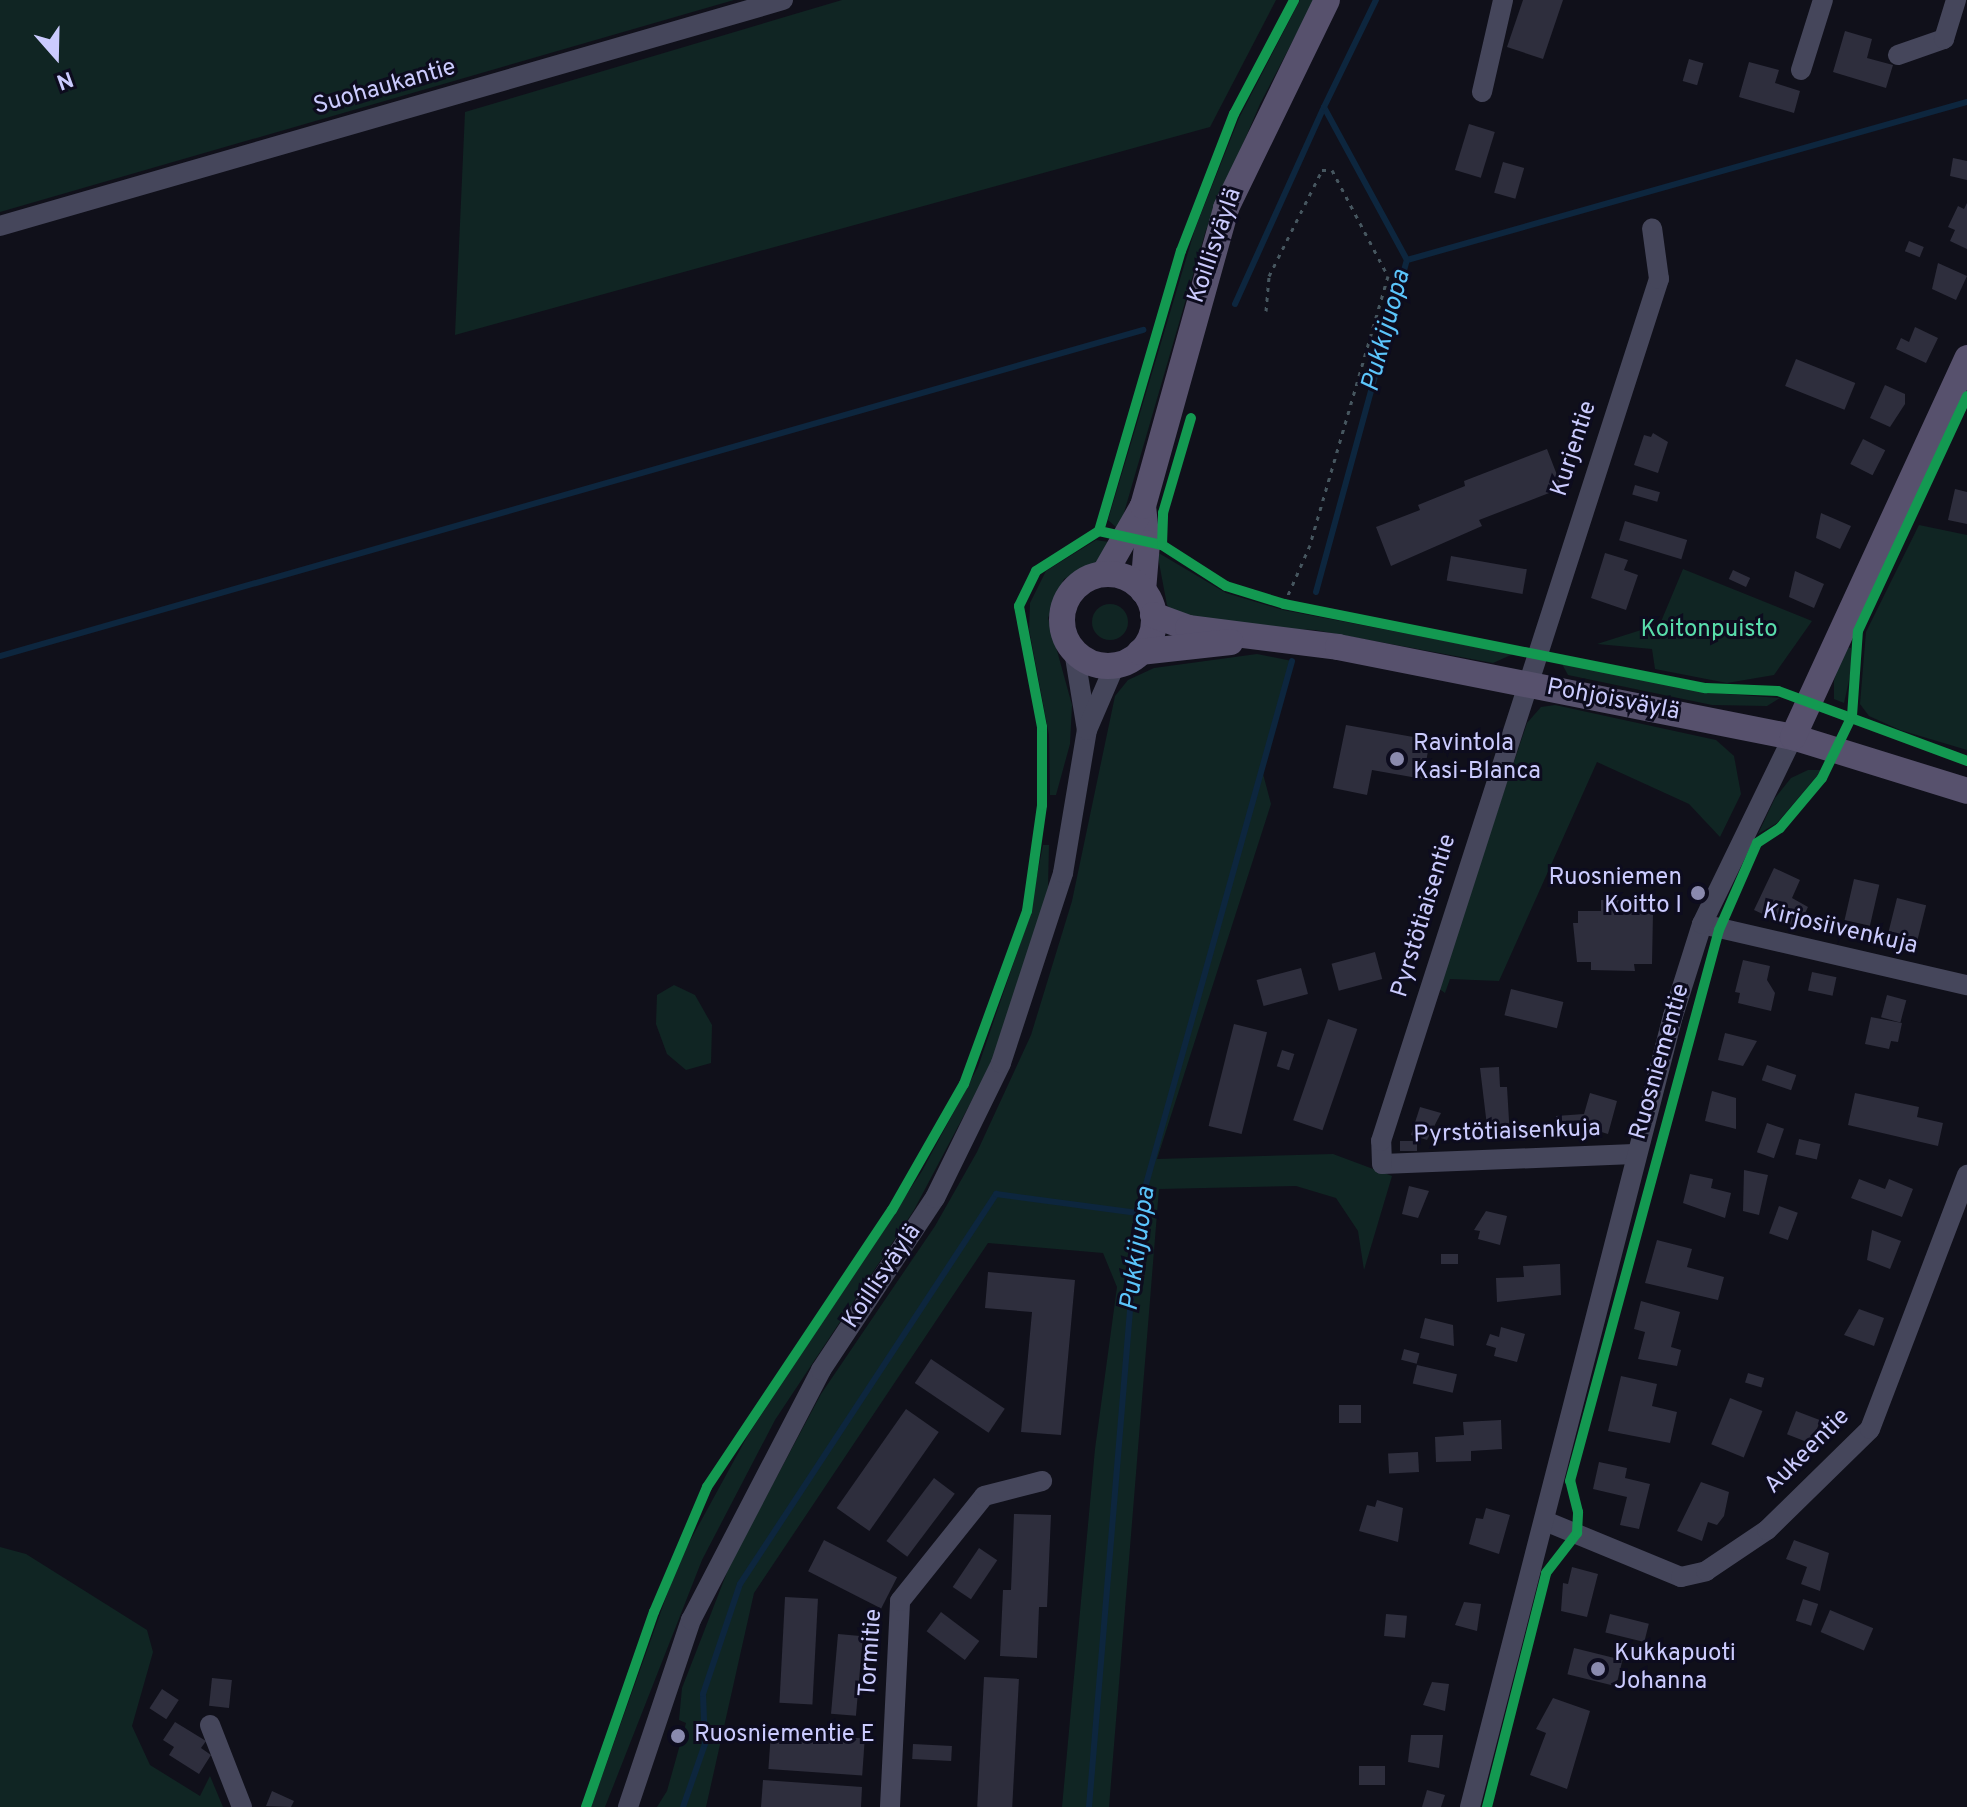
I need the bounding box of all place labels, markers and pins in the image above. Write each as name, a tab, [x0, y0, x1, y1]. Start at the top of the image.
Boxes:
place label: Ravintola Kasi-Blanca	[1413, 731, 1541, 787]
marker: Ravintola Kasi-Blanca	[1388, 750, 1406, 768]
place label: Ruosniemen Koitto I	[1548, 865, 1682, 921]
marker: Ruosniemen Koitto I	[1689, 884, 1707, 902]
place label: Kukkapuoti Johanna	[1614, 1641, 1736, 1697]
marker: Kukkapuoti Johanna	[1589, 1660, 1607, 1678]
place label: Ruosniementie E	[694, 1722, 875, 1750]
marker: Ruosniementie E	[669, 1727, 687, 1745]

